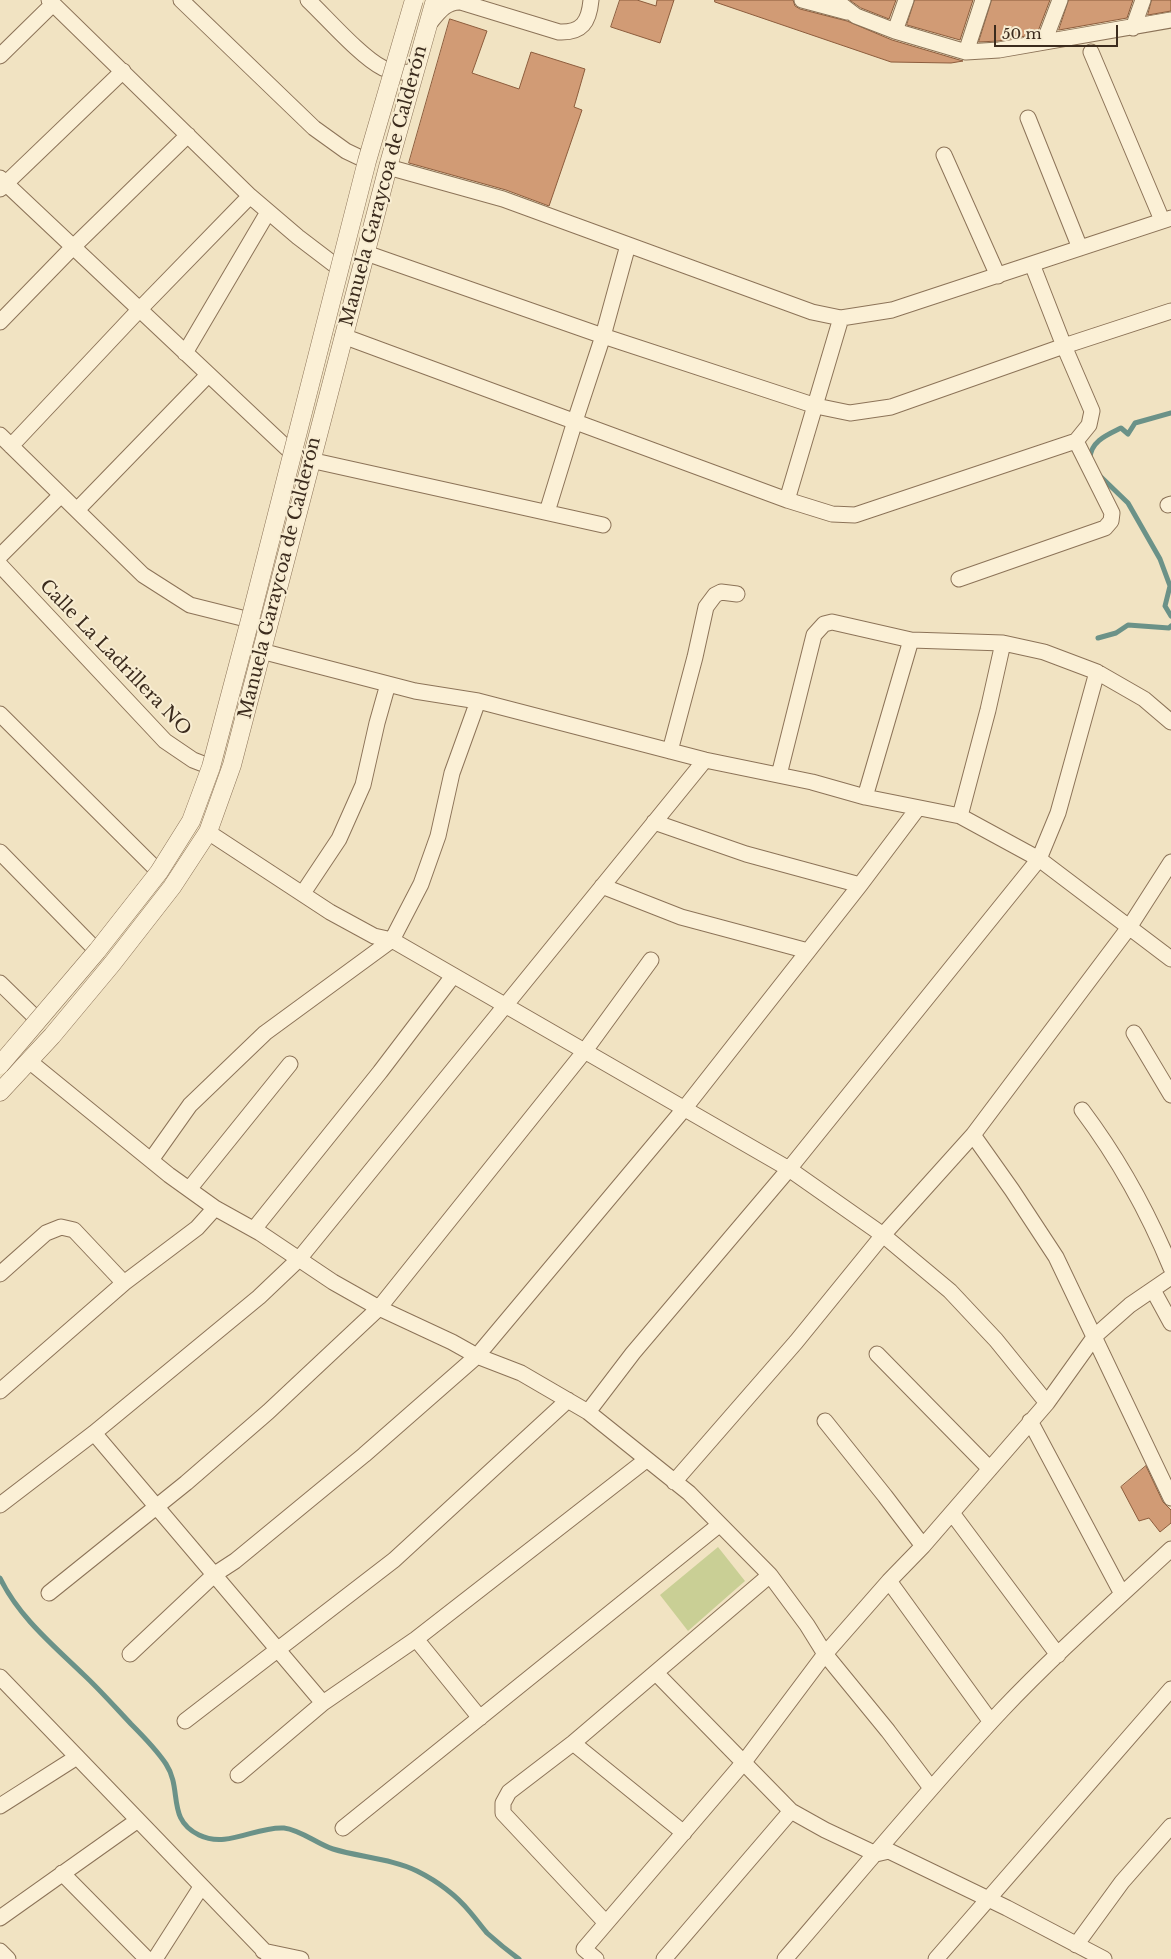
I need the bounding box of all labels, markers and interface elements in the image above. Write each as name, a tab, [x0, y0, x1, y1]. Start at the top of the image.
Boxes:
scale bar	[996, 15, 1120, 47]
text: 50 m	[1002, 24, 1042, 43]
street label: Manuela Garaycoa de Calderón	[336, 43, 432, 329]
street label: Manuela Garaycoa de Calderón	[234, 435, 326, 721]
street label: Calle La Ladrillera NO	[35, 576, 195, 740]

